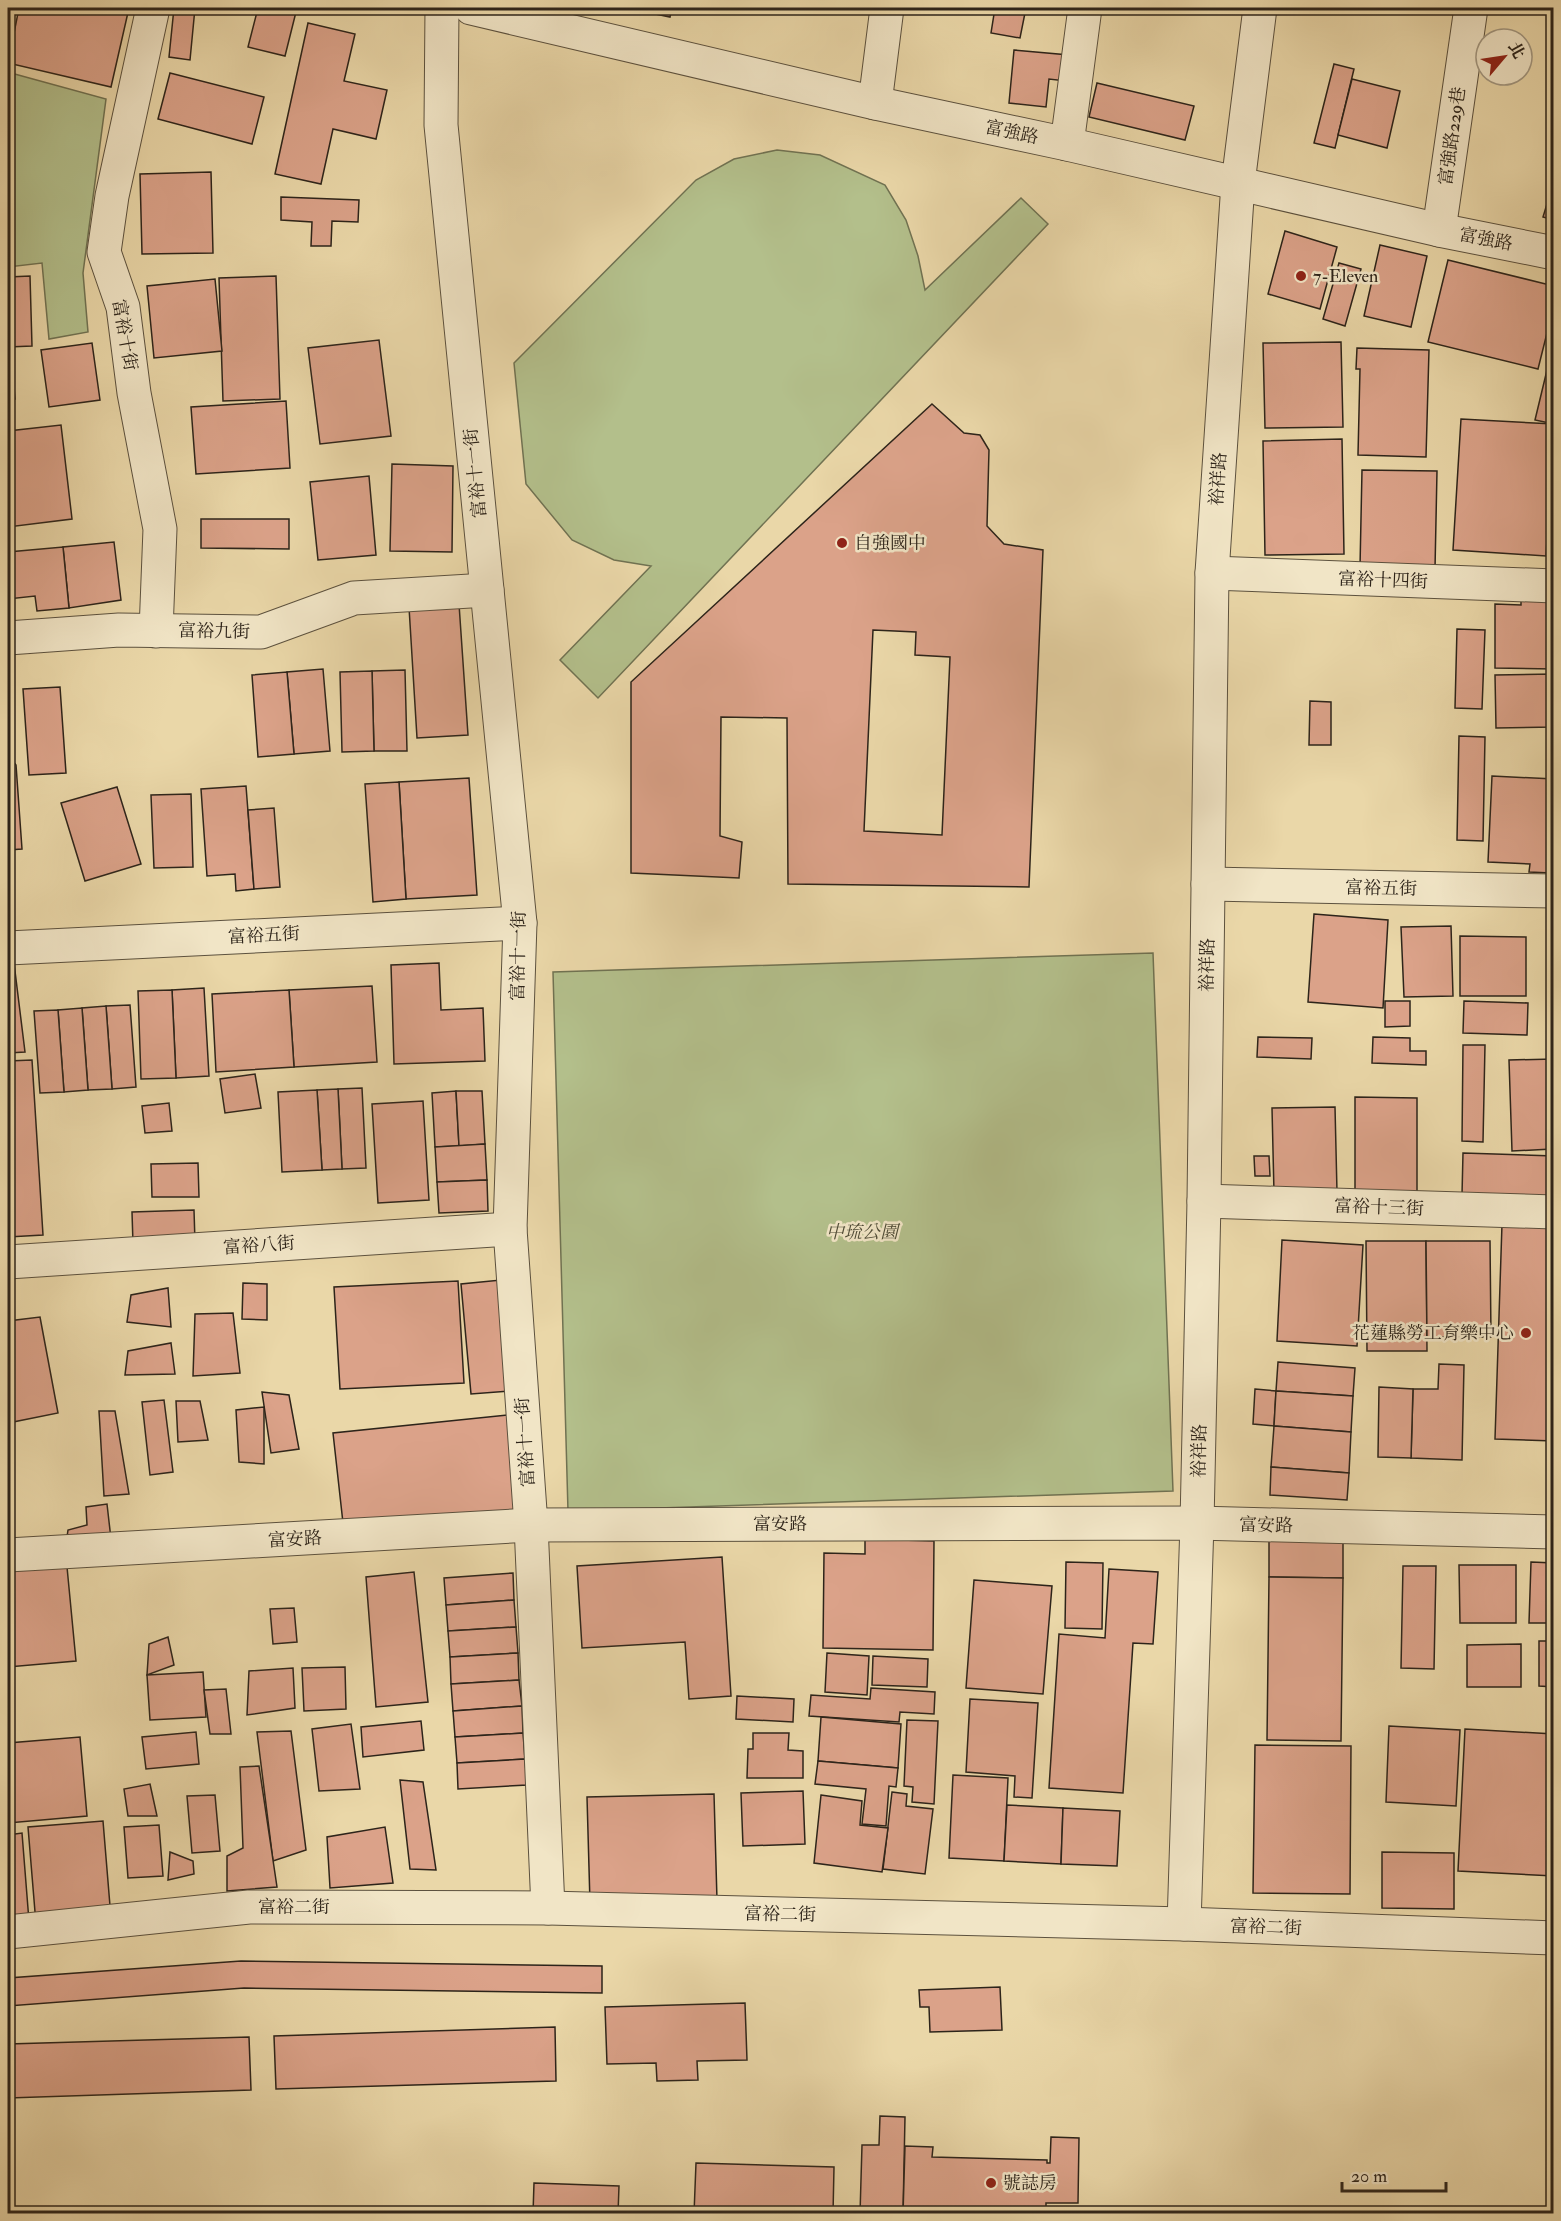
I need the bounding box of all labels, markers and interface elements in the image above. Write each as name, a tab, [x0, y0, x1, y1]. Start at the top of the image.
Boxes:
north arrow	[1474, 27, 1534, 87]
text: 北	[1504, 38, 1529, 62]
street label: 富強路229巷	[1434, 85, 1471, 187]
street label: 富強路	[983, 116, 1041, 149]
street label: 富強路	[1457, 223, 1515, 256]
place label: 7-Eleven	[1313, 265, 1378, 288]
marker: 7-Eleven	[1294, 269, 1308, 283]
street label: 富裕十街	[107, 298, 142, 373]
street label: 富裕十一街	[459, 427, 492, 519]
street label: 裕祥路	[1205, 451, 1232, 507]
place label: 自強國中	[854, 532, 926, 555]
marker: 自強國中	[835, 536, 849, 550]
street label: 富裕十四街	[1338, 567, 1428, 594]
street label: 富裕九街	[178, 619, 250, 644]
street label: 富裕五街	[1345, 876, 1417, 901]
street label: 富裕十一街	[506, 911, 531, 1001]
street label: 富裕五街	[227, 922, 301, 949]
street label: 裕祥路	[1196, 938, 1219, 992]
street label: 富裕十三街	[1334, 1194, 1424, 1221]
park label: 中琉公園	[826, 1221, 901, 1244]
street label: 富裕八街	[222, 1232, 296, 1259]
place label: 花蓮縣勞工育樂中心	[1352, 1322, 1514, 1345]
marker: 花蓮縣勞工育樂中心	[1519, 1326, 1533, 1340]
street label: 富裕十一街	[511, 1396, 540, 1488]
street label: 裕祥路	[1188, 1424, 1211, 1478]
street label: 富安路	[753, 1513, 807, 1536]
street label: 富安路	[1239, 1514, 1293, 1537]
street label: 富安路	[267, 1527, 323, 1552]
street label: 富裕二街	[258, 1896, 330, 1919]
street label: 富裕二街	[744, 1902, 816, 1927]
street label: 富裕二街	[1230, 1915, 1302, 1940]
scale bar	[1342, 2155, 1446, 2193]
text: 20 m	[1351, 2165, 1387, 2188]
place label: 號誌房	[1003, 2172, 1057, 2195]
marker: 號誌房	[984, 2176, 998, 2190]

